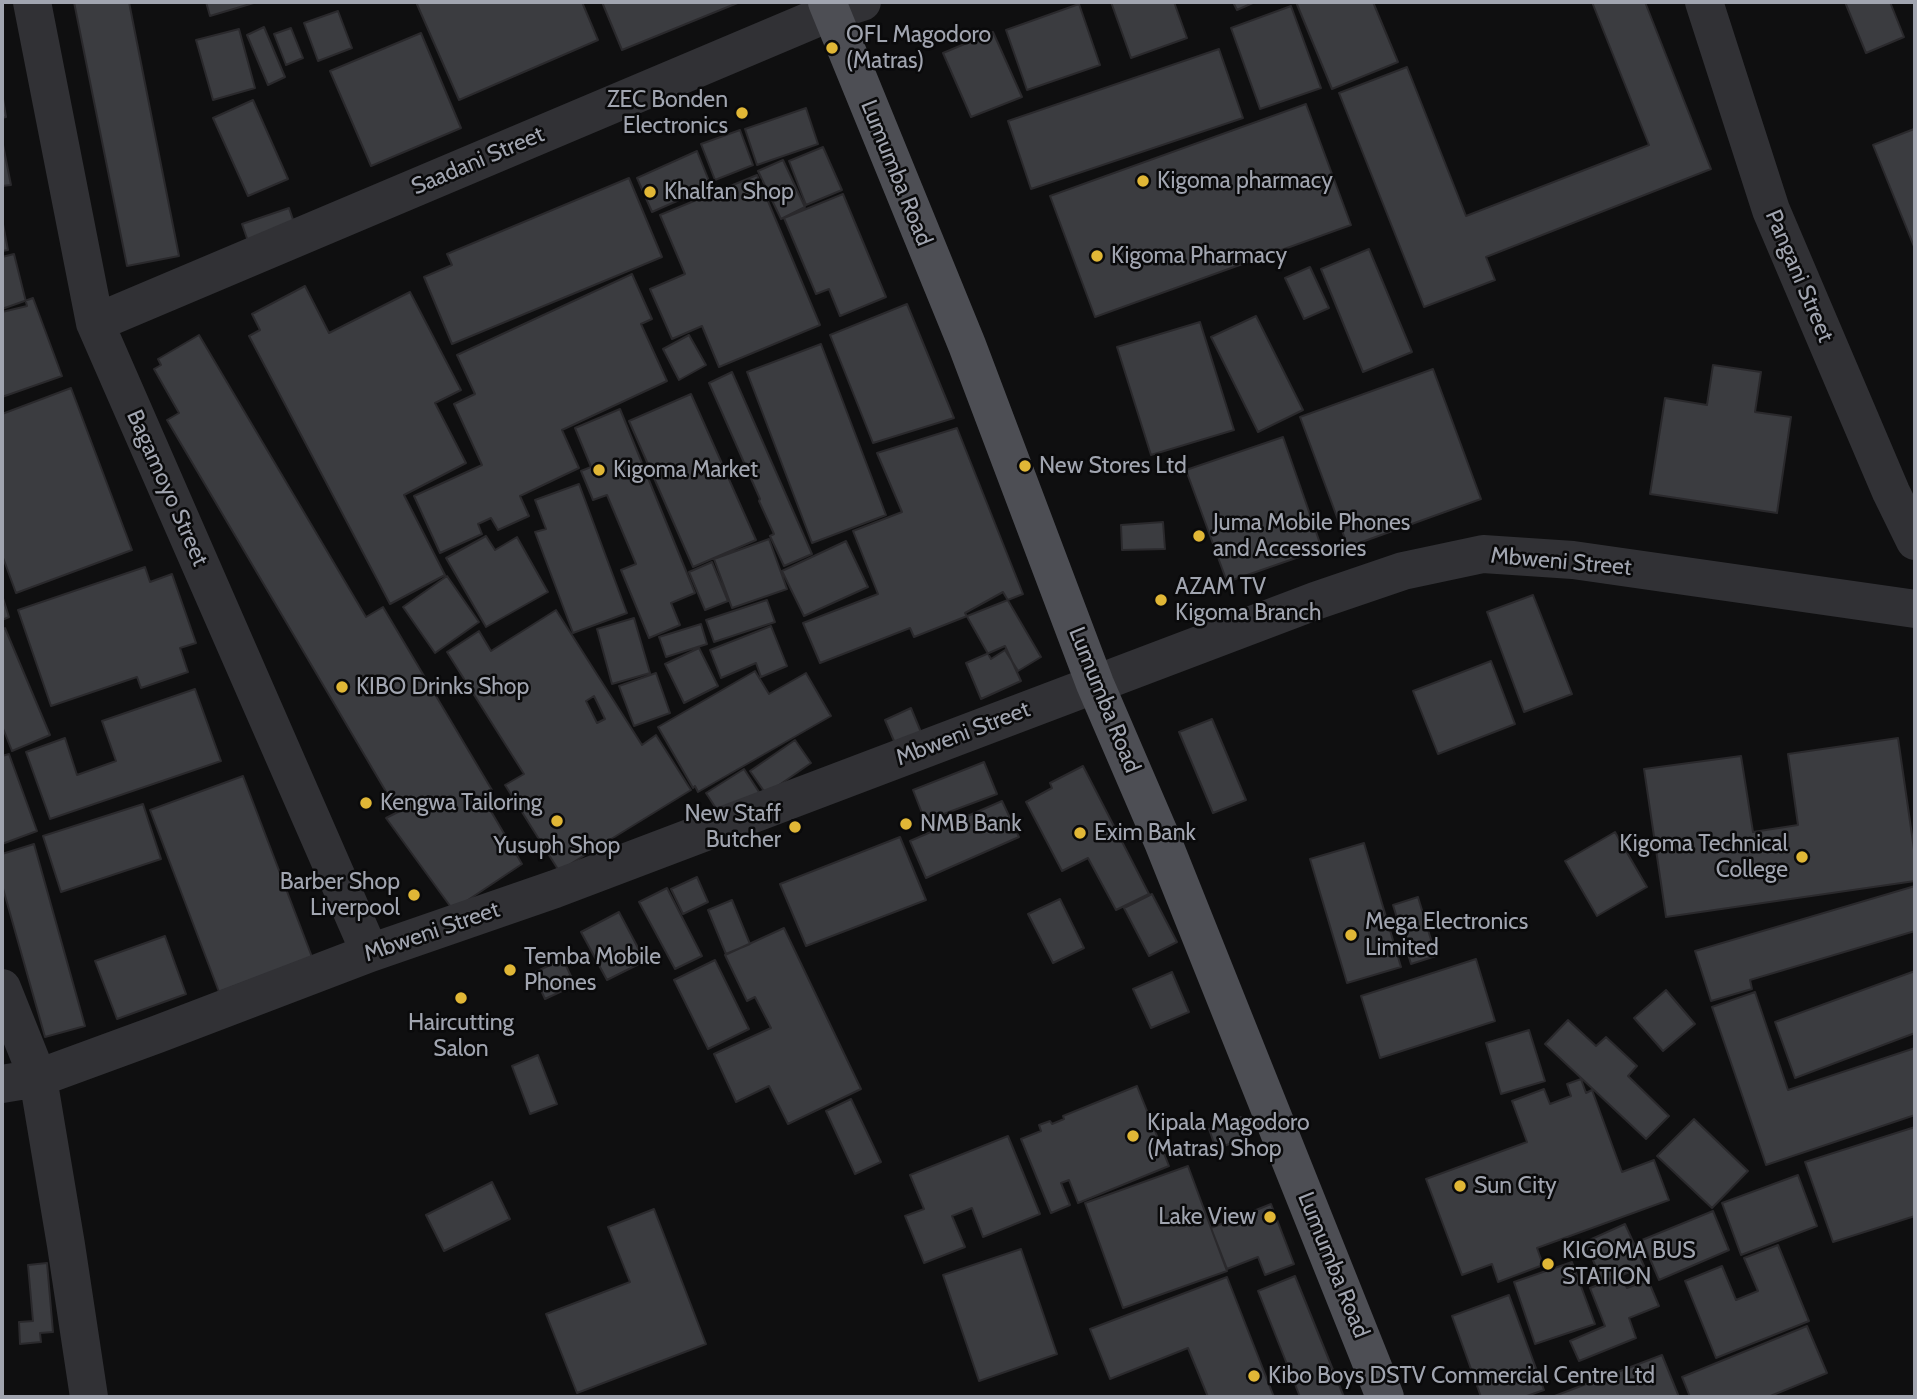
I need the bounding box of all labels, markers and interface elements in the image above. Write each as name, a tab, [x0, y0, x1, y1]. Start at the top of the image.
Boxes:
place label: OFL Magodoro (Matras)	[846, 21, 991, 75]
marker: OFL Magodoro (Matras)	[824, 40, 840, 56]
place label: ZEC Bonden Electronics	[607, 86, 728, 140]
street label: Lumumba Road	[854, 96, 938, 250]
marker: ZEC Bonden Electronics	[734, 105, 750, 121]
street label: Saadani Street	[408, 121, 548, 201]
place label: Kigoma pharmacy	[1157, 167, 1333, 195]
marker: Kigoma pharmacy	[1135, 173, 1151, 189]
place label: Khalfan Shop	[664, 178, 794, 206]
marker: Khalfan Shop	[642, 184, 658, 200]
street label: Pangani Street	[1759, 206, 1839, 346]
place label: Kigoma Pharmacy	[1111, 242, 1287, 270]
marker: Kigoma Pharmacy	[1089, 248, 1105, 264]
street label: Bagamoyo Street	[120, 406, 214, 570]
place label: New Stores Ltd	[1039, 452, 1187, 480]
place label: Kigoma Market	[613, 456, 758, 484]
marker: New Stores Ltd	[1017, 458, 1033, 474]
marker: Kigoma Market	[591, 462, 607, 478]
place label: Juma Mobile Phones and Accessories	[1213, 509, 1410, 563]
marker: Juma Mobile Phones and Accessories	[1191, 528, 1207, 544]
street label: Mbweni Street	[1489, 542, 1633, 582]
place label: AZAM TV Kigoma Branch	[1175, 573, 1321, 627]
marker: AZAM TV Kigoma Branch	[1153, 592, 1169, 608]
street label: Lumumba Road	[1062, 623, 1146, 777]
place label: KIBO Drinks Shop	[356, 673, 529, 701]
marker: KIBO Drinks Shop	[334, 679, 350, 695]
street label: Mbweni Street	[892, 696, 1034, 772]
place label: Kengwa Tailoring	[380, 789, 542, 817]
marker: Kengwa Tailoring	[358, 795, 374, 811]
place label: New Staff Butcher	[685, 800, 781, 854]
place label: NMB Bank	[920, 810, 1021, 838]
marker: Yusuph Shop	[549, 813, 565, 829]
marker: NMB Bank	[898, 816, 914, 832]
marker: New Staff Butcher	[787, 819, 803, 835]
place label: Exim Bank	[1094, 819, 1196, 847]
marker: Exim Bank	[1072, 825, 1088, 841]
place label: Kigoma Technical College	[1619, 830, 1788, 884]
place label: Yusuph Shop	[494, 832, 620, 860]
marker: Kigoma Technical College	[1794, 849, 1810, 865]
place label: Barber Shop Liverpool	[280, 868, 400, 922]
marker: Barber Shop Liverpool	[406, 887, 422, 903]
street label: Mbweni Street	[361, 896, 503, 968]
place label: Mega Electronics Limited	[1365, 908, 1528, 962]
marker: Mega Electronics Limited	[1343, 927, 1359, 943]
place label: Temba Mobile Phones	[524, 943, 661, 997]
marker: Temba Mobile Phones	[502, 962, 518, 978]
marker: Haircutting Salon	[453, 990, 469, 1006]
place label: Haircutting Salon	[408, 1009, 514, 1063]
place label: Kipala Magodoro (Matras) Shop	[1147, 1109, 1310, 1163]
marker: Kipala Magodoro (Matras) Shop	[1125, 1128, 1141, 1144]
place label: Sun City	[1474, 1172, 1557, 1200]
marker: Sun City	[1452, 1178, 1468, 1194]
street label: Lumumba Road	[1291, 1188, 1375, 1342]
place label: Lake View	[1158, 1203, 1256, 1231]
marker: Lake View	[1262, 1209, 1278, 1225]
place label: KIGOMA BUS STATION	[1562, 1237, 1696, 1291]
marker: KIGOMA BUS STATION	[1540, 1256, 1556, 1272]
place label: Kibo Boys DSTV Commercial Centre Ltd	[1268, 1362, 1655, 1390]
marker: Kibo Boys DSTV Commercial Centre Ltd	[1246, 1368, 1262, 1384]

